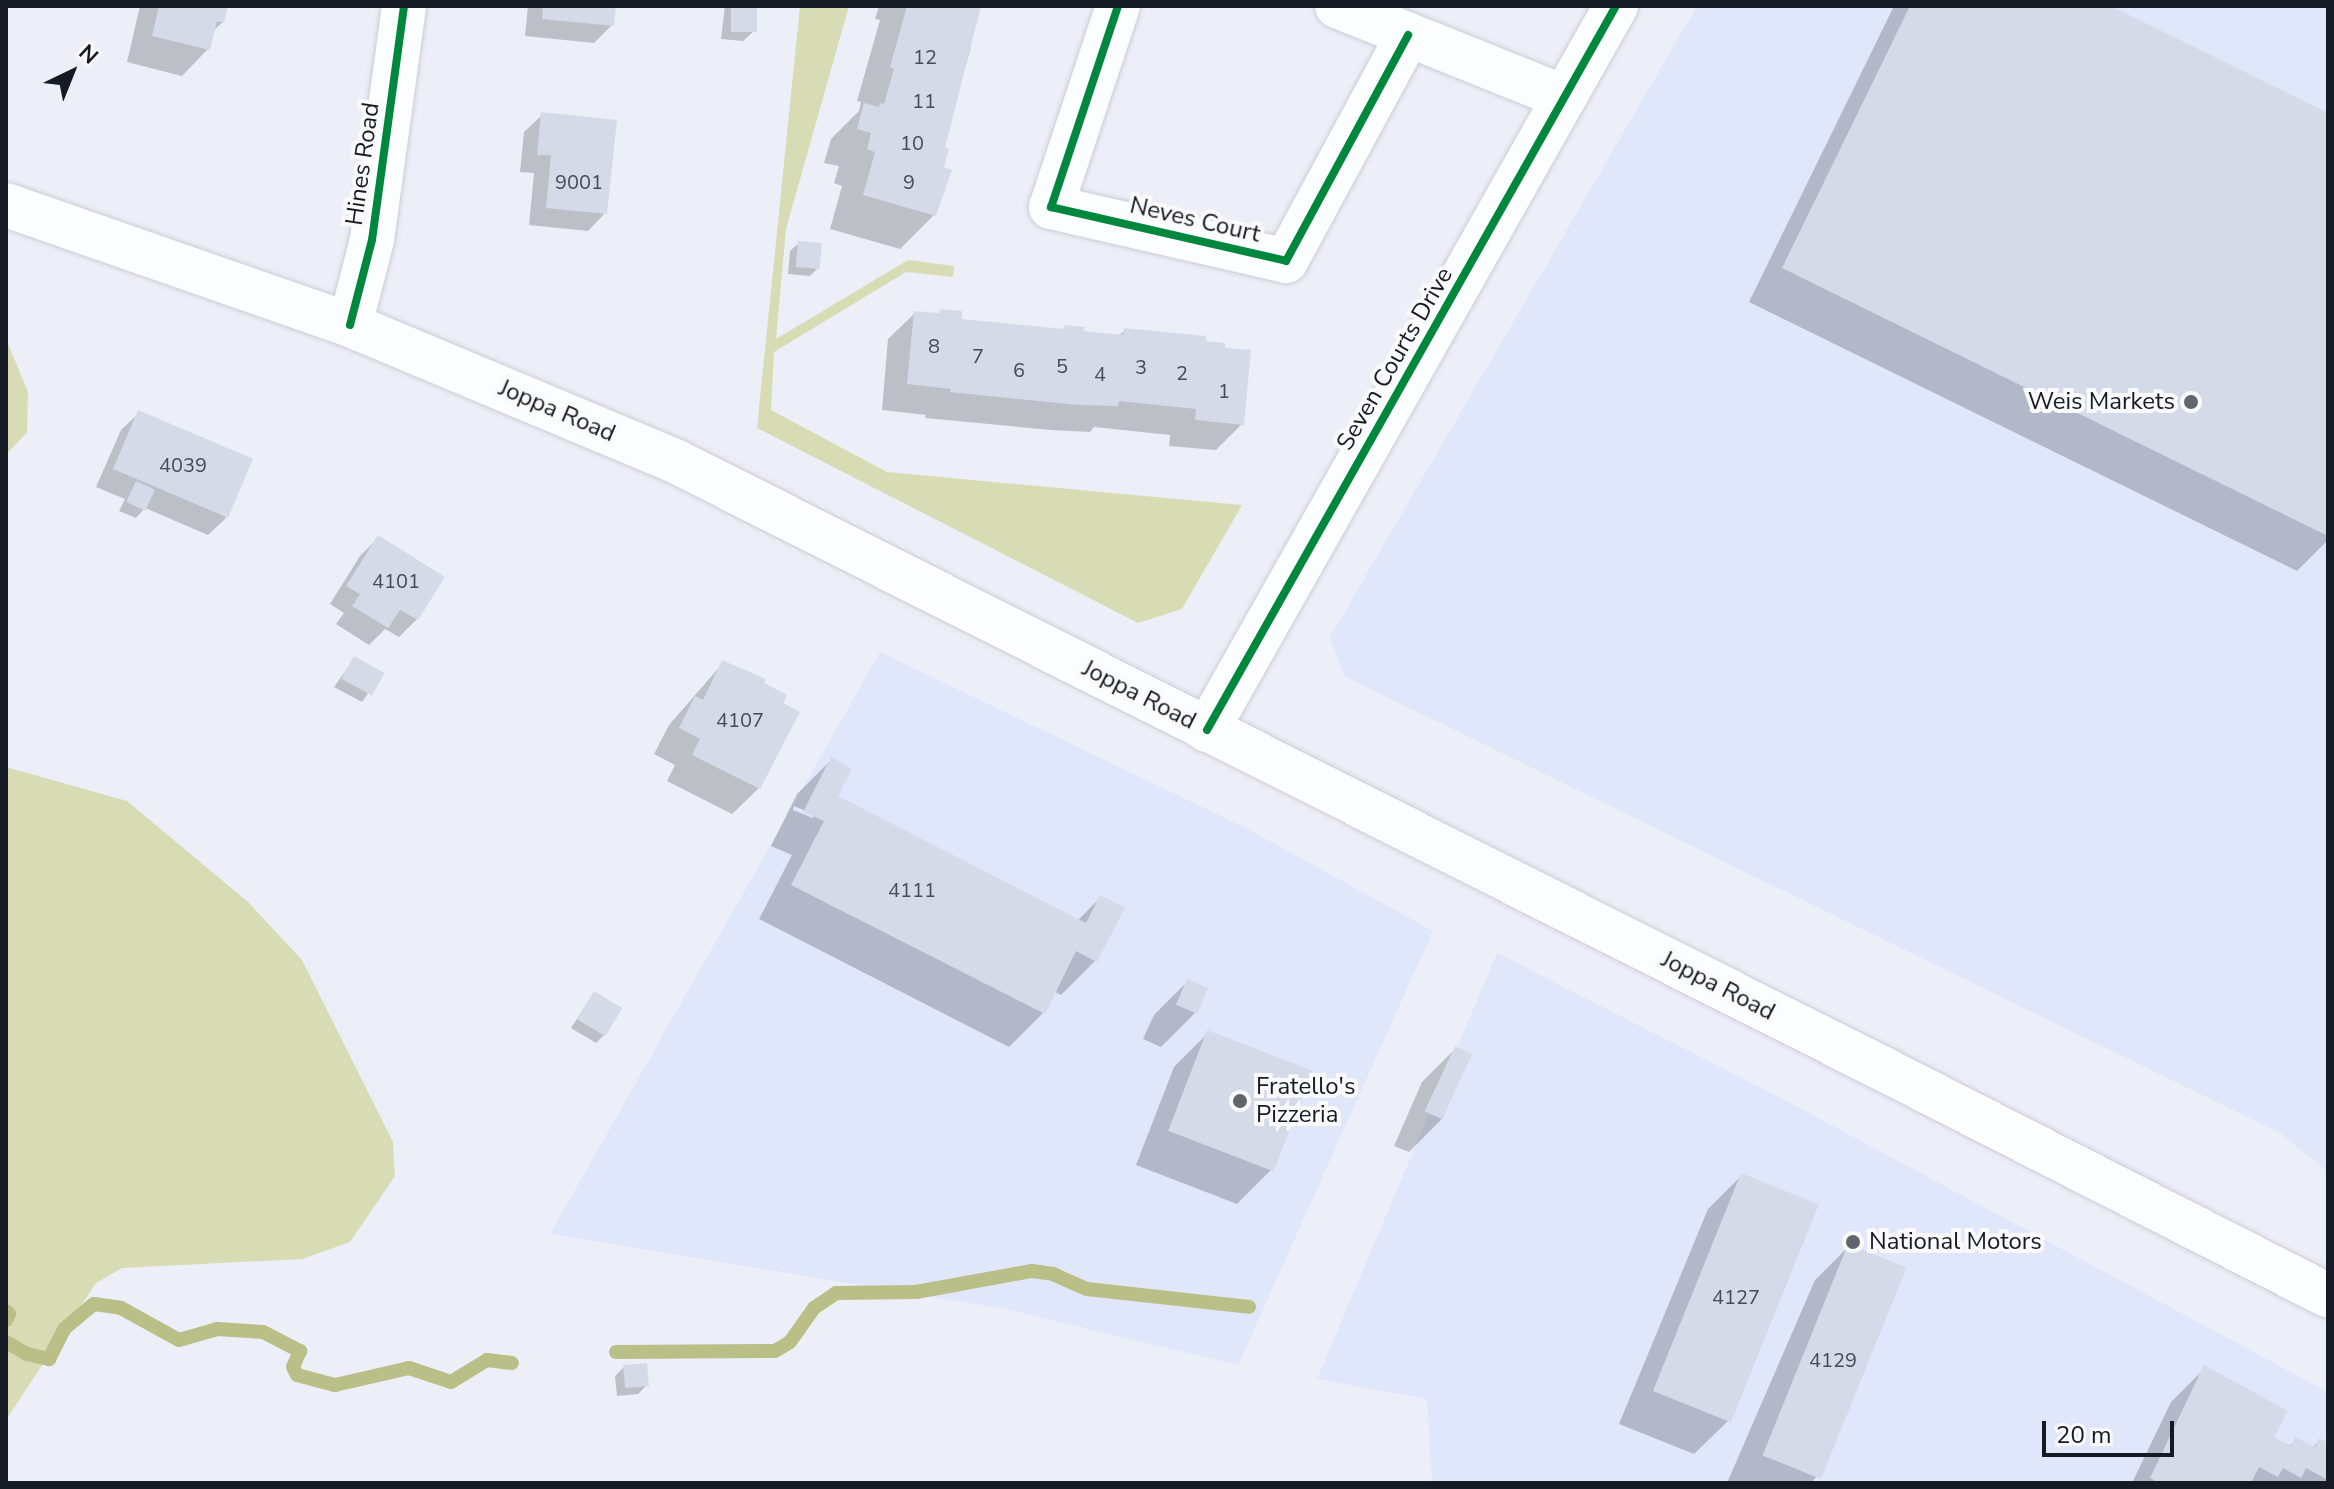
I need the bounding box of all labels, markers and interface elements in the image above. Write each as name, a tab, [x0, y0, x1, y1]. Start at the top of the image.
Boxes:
north arrow	[32, 32, 112, 112]
text: N	[72, 38, 105, 71]
house number: 12	[913, 45, 937, 69]
house number: 11	[912, 89, 936, 113]
street label: Hines Road	[340, 101, 386, 227]
house number: 10	[900, 131, 924, 155]
house number: 9001	[555, 170, 603, 194]
house number: 9	[903, 170, 915, 194]
street label: Neves Court	[1127, 191, 1263, 249]
street label: Seven Courts Drive	[1331, 262, 1459, 456]
house number: 8	[928, 334, 940, 358]
house number: 7	[972, 344, 984, 368]
house number: 5	[1056, 354, 1068, 378]
house number: 3	[1135, 355, 1147, 379]
house number: 6	[1013, 358, 1025, 382]
house number: 2	[1176, 361, 1188, 385]
house number: 4	[1094, 362, 1106, 386]
street label: Joppa Road	[494, 374, 620, 448]
house number: 1	[1218, 379, 1230, 403]
place label: Weis Markets	[2028, 388, 2175, 416]
marker: Weis Markets	[2182, 393, 2200, 411]
house number: 4039	[159, 453, 207, 477]
house number: 4101	[372, 569, 420, 593]
street label: Joppa Road	[1077, 654, 1201, 736]
house number: 4107	[716, 708, 764, 732]
house number: 4111	[888, 878, 936, 902]
street label: Joppa Road	[1656, 945, 1780, 1027]
place label: Fratello's Pizzeria	[1256, 1073, 1355, 1129]
marker: Fratello's Pizzeria	[1231, 1092, 1249, 1110]
place label: National Motors	[1869, 1228, 2042, 1256]
marker: National Motors	[1844, 1233, 1862, 1251]
house number: 4127	[1712, 1285, 1760, 1309]
house number: 4129	[1809, 1348, 1857, 1372]
scale bar	[2046, 1405, 2178, 1455]
text: 20 m	[2056, 1419, 2112, 1451]

